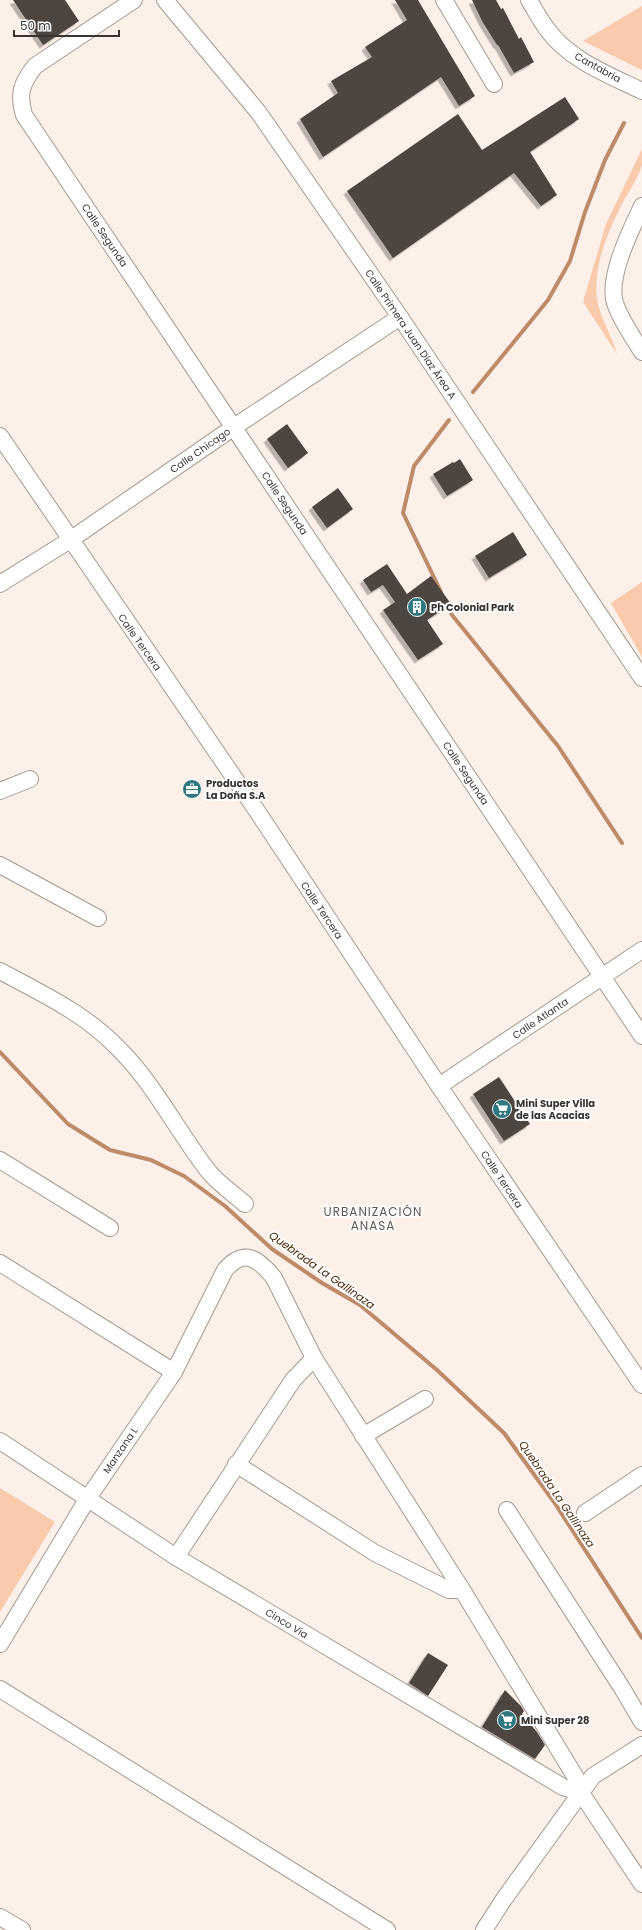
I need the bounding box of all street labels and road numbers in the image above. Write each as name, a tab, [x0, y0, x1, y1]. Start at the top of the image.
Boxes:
street label: Cantabria	[572, 49, 624, 86]
street label: Calle Segunda	[78, 201, 131, 270]
street label: Calle Primera Juan Díaz Área A	[361, 266, 460, 402]
street label: Calle Chicago	[167, 424, 234, 477]
street label: Calle Segunda	[258, 469, 311, 538]
street label: Calle Tercera	[114, 611, 165, 674]
street label: Calle Segunda	[439, 739, 492, 808]
street label: Calle Tercera	[297, 879, 346, 942]
street label: Calle Atlanta	[509, 994, 571, 1043]
street label: Calle Tercera	[477, 1148, 526, 1211]
street label: Manzana L	[99, 1423, 142, 1477]
street label: Cinco Vía	[262, 1605, 311, 1642]

